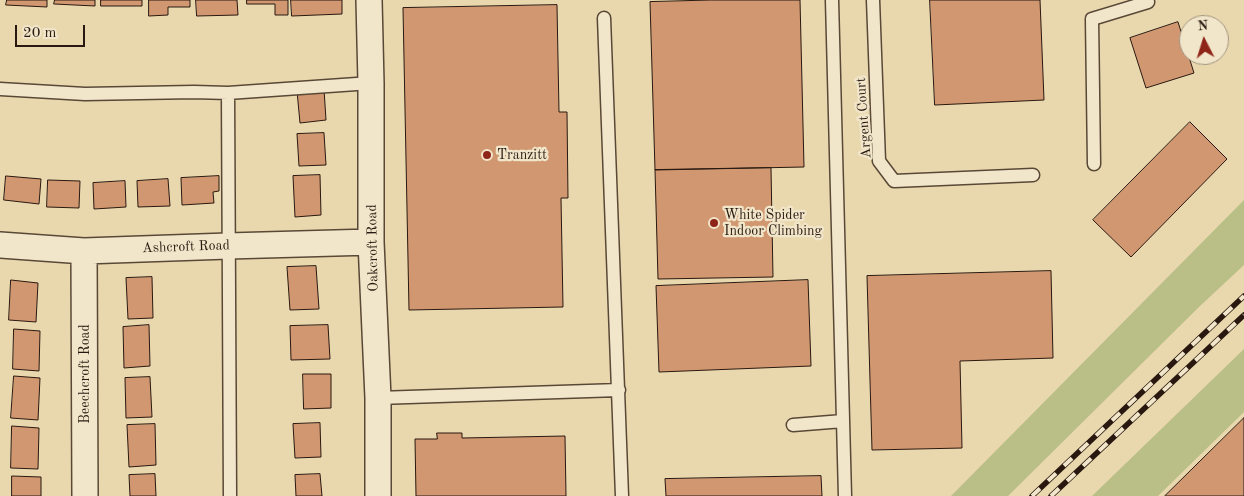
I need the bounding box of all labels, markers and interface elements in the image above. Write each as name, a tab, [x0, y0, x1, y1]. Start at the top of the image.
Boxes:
scale bar	[18, 15, 88, 47]
north arrow	[1179, 15, 1229, 65]
text: N	[1197, 19, 1209, 33]
text: 20 m	[23, 26, 57, 41]
street label: Argent Court	[853, 77, 875, 159]
place label: Tranzitt	[497, 147, 547, 163]
marker: Tranzitt	[481, 149, 493, 161]
street label: Oakcroft Road	[364, 204, 382, 292]
place label: White Spider Indoor Climbing	[724, 207, 822, 240]
marker: White Spider Indoor Climbing	[708, 217, 720, 229]
street label: Ashcroft Road	[142, 237, 230, 257]
street label: Beechcroft Road	[77, 324, 93, 424]

